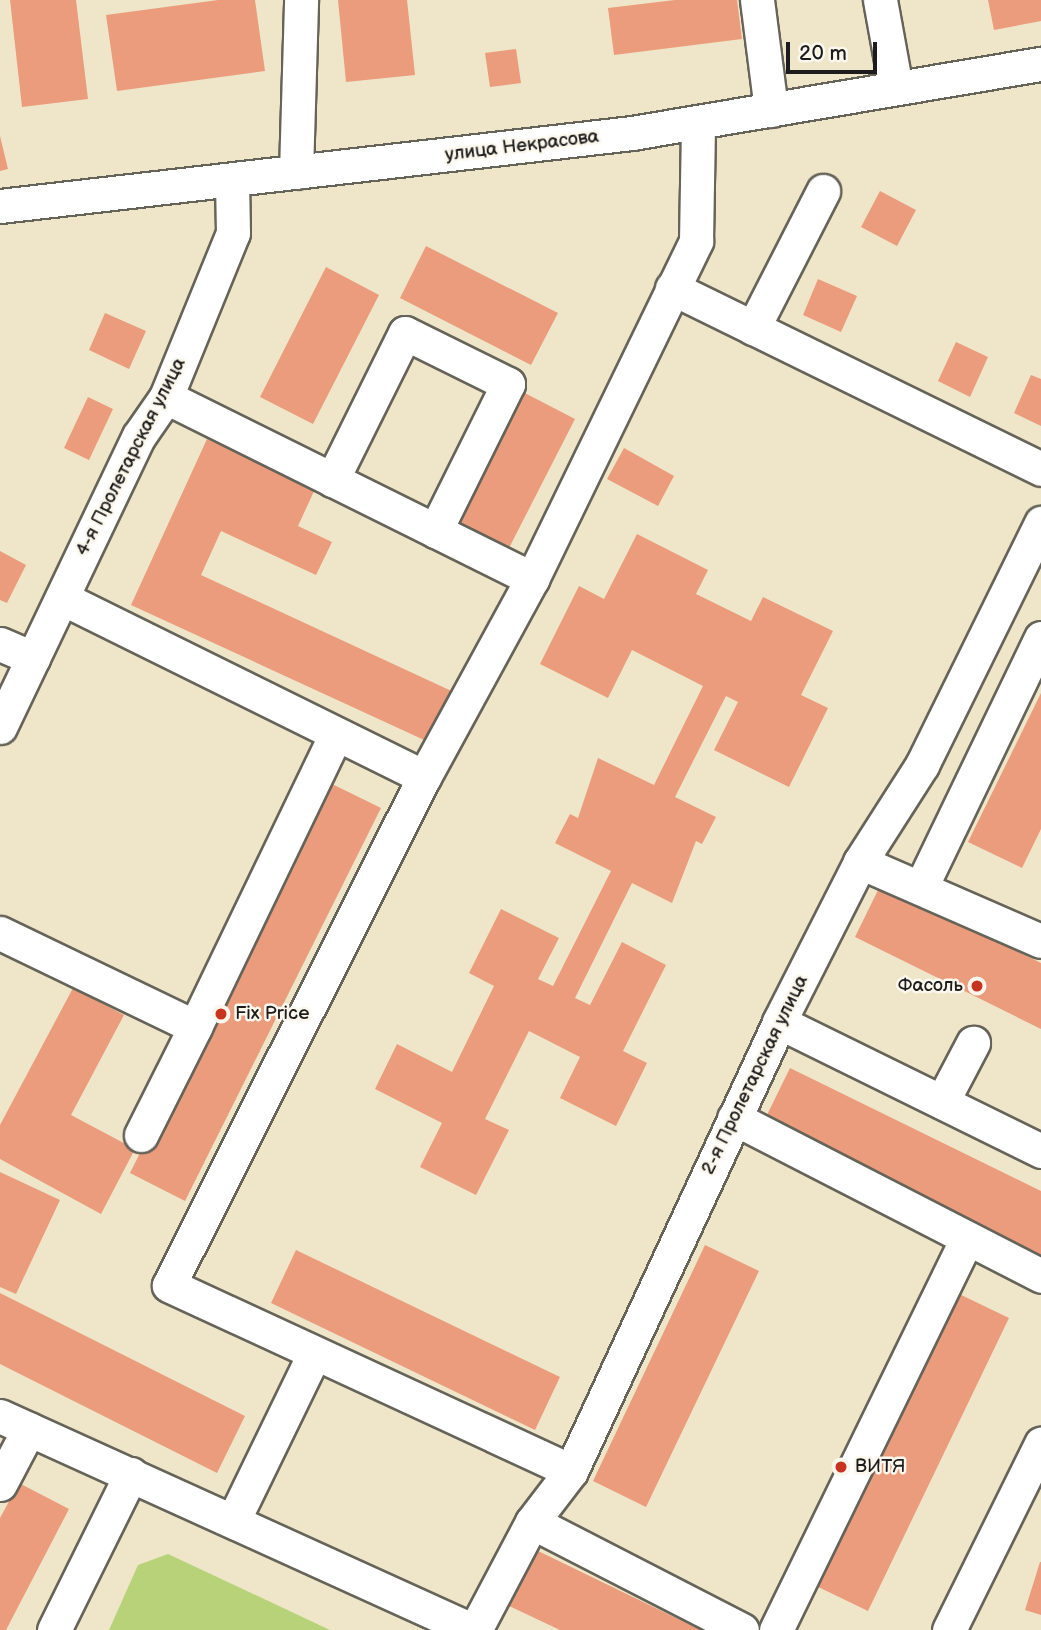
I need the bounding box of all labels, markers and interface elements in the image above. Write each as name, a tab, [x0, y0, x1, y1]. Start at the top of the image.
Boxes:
scale bar	[789, 28, 880, 72]
text: 20 m	[799, 41, 847, 66]
street label: улица Некрасова	[444, 125, 600, 167]
street label: 4-я Пролетарская улица	[71, 354, 191, 560]
street label: 2-я Пролетарская улица	[697, 972, 813, 1178]
place label: Фасоль	[898, 975, 963, 997]
marker: Фасоль	[969, 978, 985, 994]
place label: Fix Price	[235, 1003, 309, 1025]
marker: Fix Price	[213, 1006, 229, 1022]
place label: ВИТЯ	[855, 1456, 905, 1478]
marker: ВИТЯ	[833, 1459, 849, 1475]

